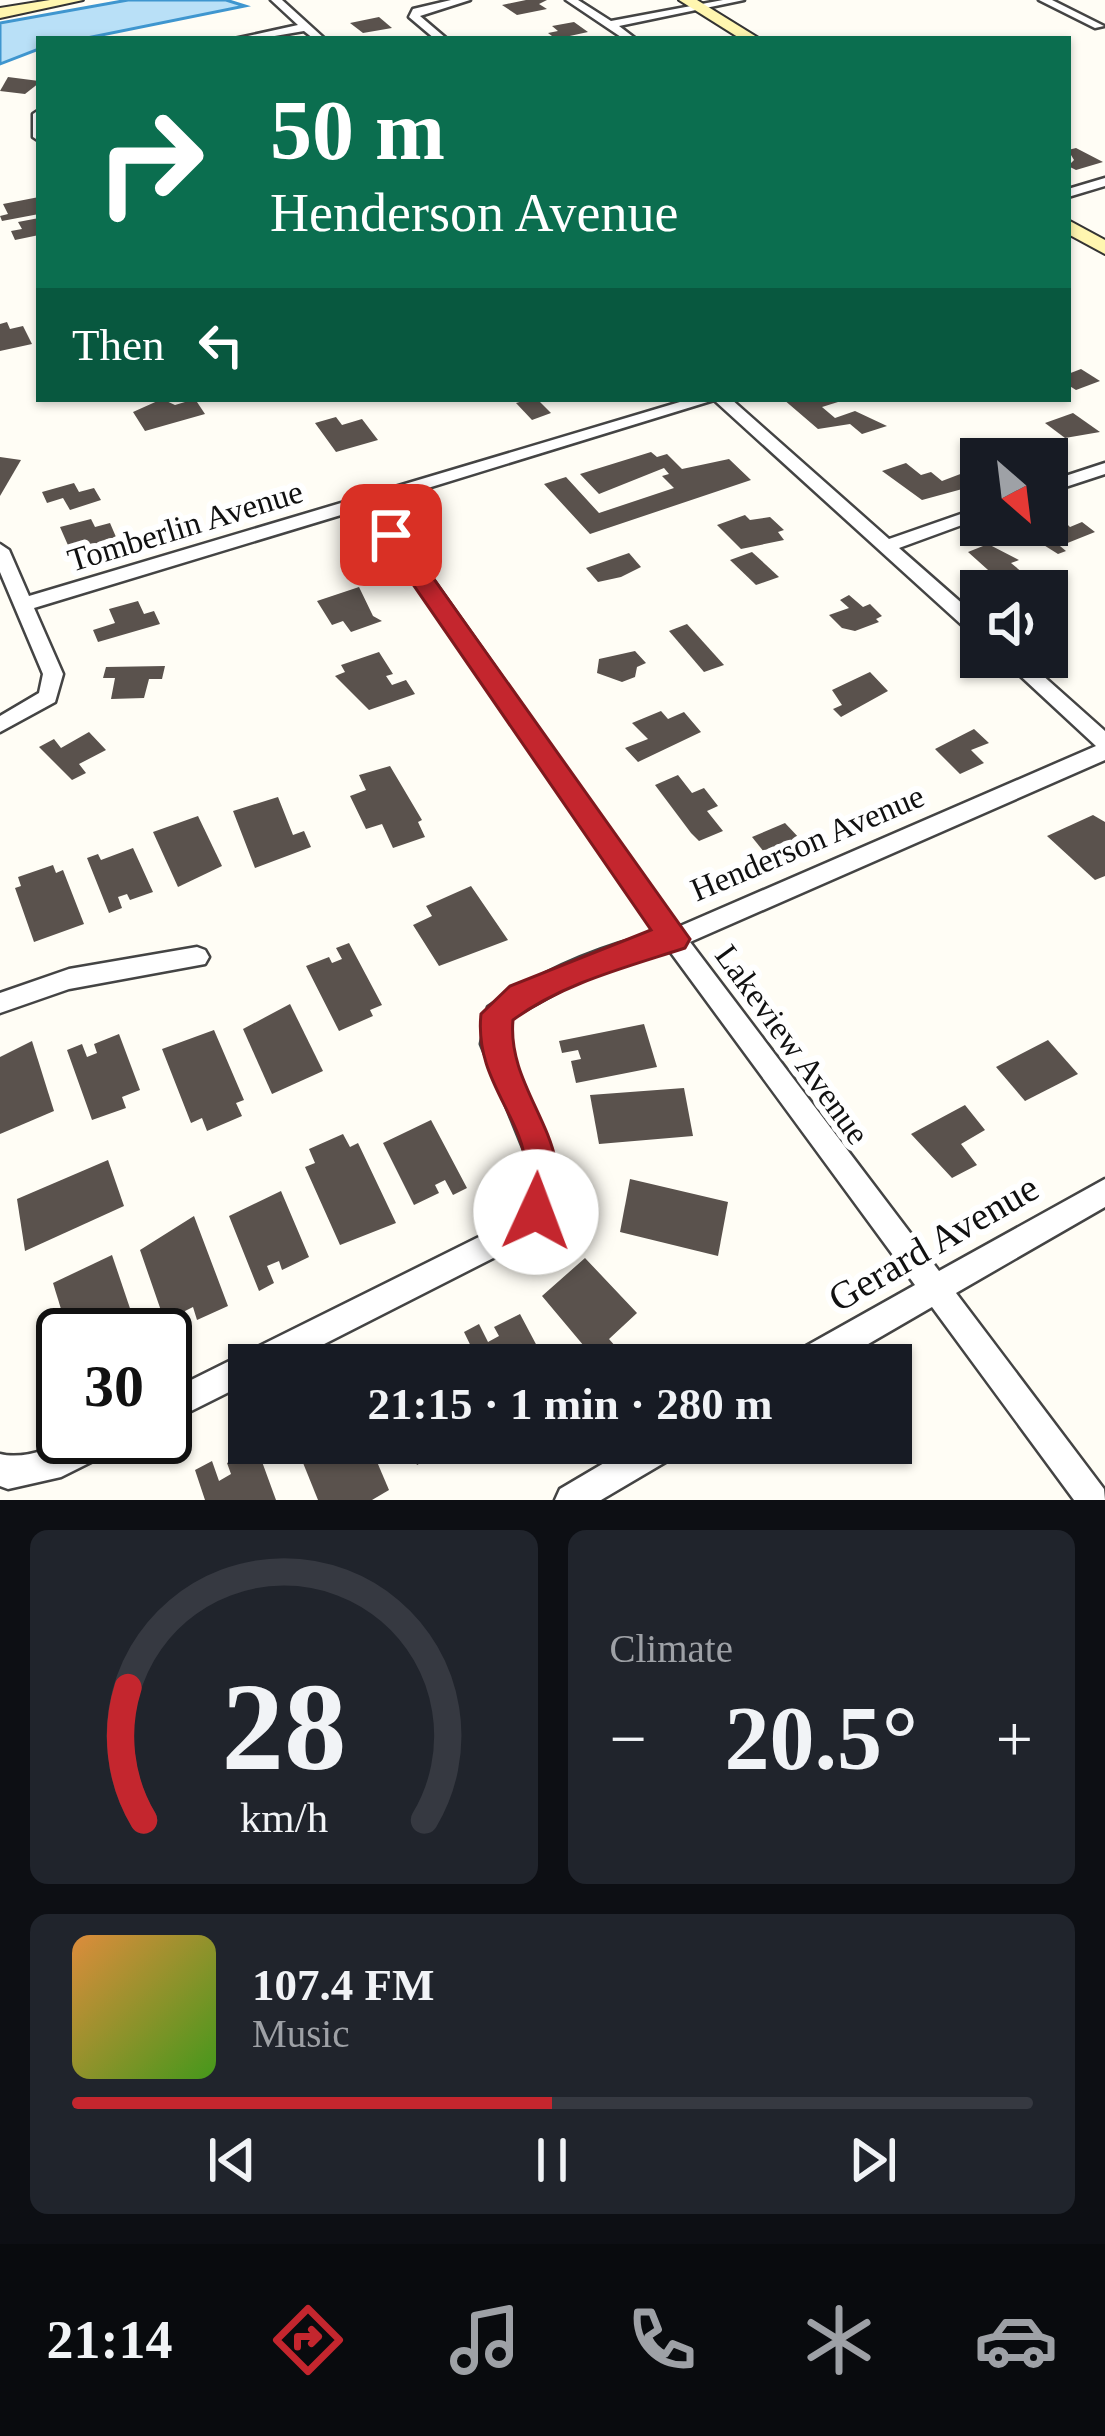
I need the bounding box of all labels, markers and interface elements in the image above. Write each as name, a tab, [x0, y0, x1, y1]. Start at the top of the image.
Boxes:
icon: right	[72, 84, 228, 240]
text: 50 m	[270, 84, 445, 177]
text: Henderson Avenue	[270, 183, 678, 243]
icon: left	[188, 312, 254, 378]
text: Then	[72, 320, 164, 370]
north arrow	[960, 438, 1068, 546]
map controls	[960, 438, 1068, 678]
street label: Tomberlin Avenue	[64, 473, 307, 579]
pin	[340, 484, 442, 586]
icon: arrive	[358, 502, 424, 568]
button: sound	[960, 570, 1068, 678]
street label: Henderson Avenue	[685, 778, 929, 908]
street label: Lakeview Avenue	[708, 938, 876, 1151]
position arrow	[473, 1149, 599, 1275]
street label: Gerard Avenue	[821, 1165, 1045, 1320]
speed limit sign: 30	[36, 1308, 192, 1464]
text: 21:15 · 1 min · 280 m	[368, 1379, 773, 1429]
text: Climate	[610, 1627, 733, 1670]
text: 28	[221, 1658, 346, 1796]
text: 20.5°	[725, 1689, 918, 1788]
text: −	[610, 1702, 647, 1775]
text: +	[996, 1702, 1033, 1775]
text: km/h	[240, 1794, 328, 1841]
text: 107.4 FM	[252, 1960, 434, 2010]
text: Music	[252, 2012, 350, 2055]
icon: previous	[199, 2127, 265, 2193]
icon: pause	[519, 2127, 585, 2193]
icon: next	[840, 2127, 906, 2193]
icon: directions	[266, 2298, 350, 2382]
icon: music	[443, 2298, 527, 2382]
icon: phone	[620, 2298, 704, 2382]
icon: climate	[797, 2298, 881, 2382]
icon: car	[974, 2298, 1058, 2382]
text: 21:14	[47, 2310, 173, 2370]

